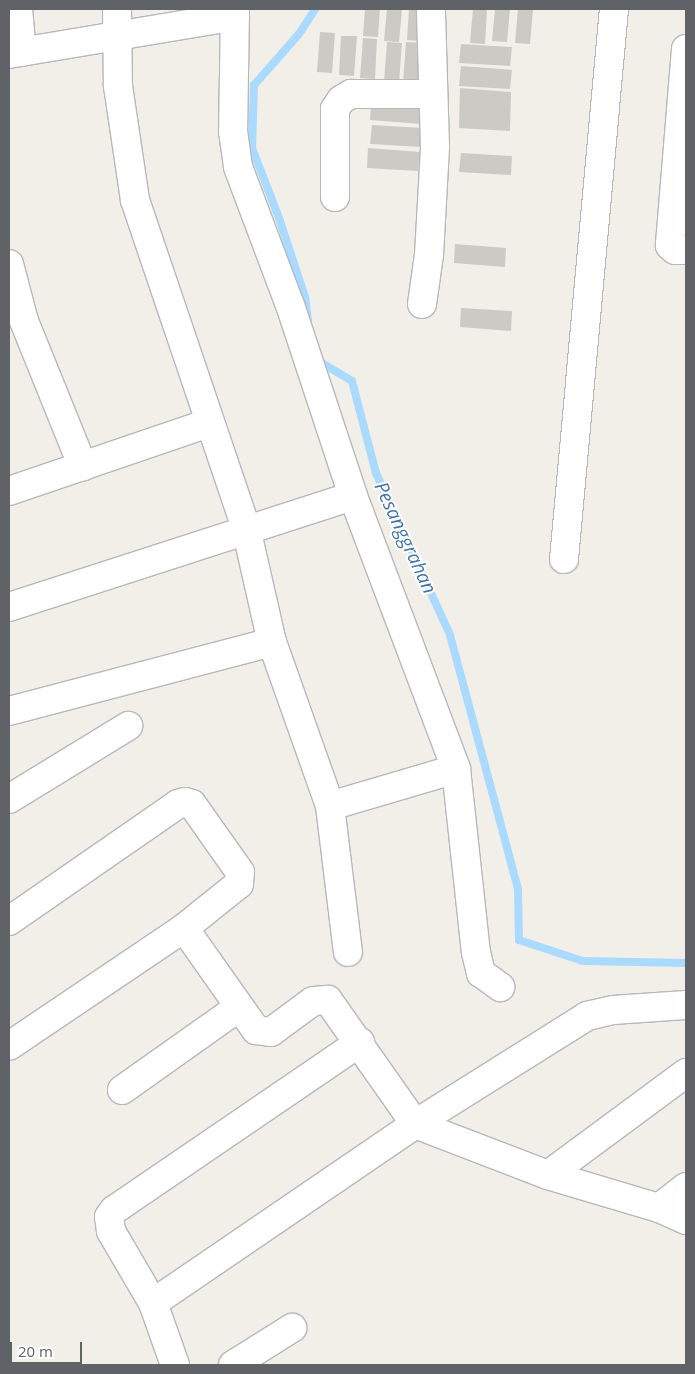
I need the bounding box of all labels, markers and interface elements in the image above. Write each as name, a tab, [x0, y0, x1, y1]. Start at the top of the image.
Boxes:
water label: Pesanggrahan	[369, 478, 441, 598]
scale bar	[12, 1332, 85, 1364]
text: 20 m	[18, 1341, 53, 1361]

